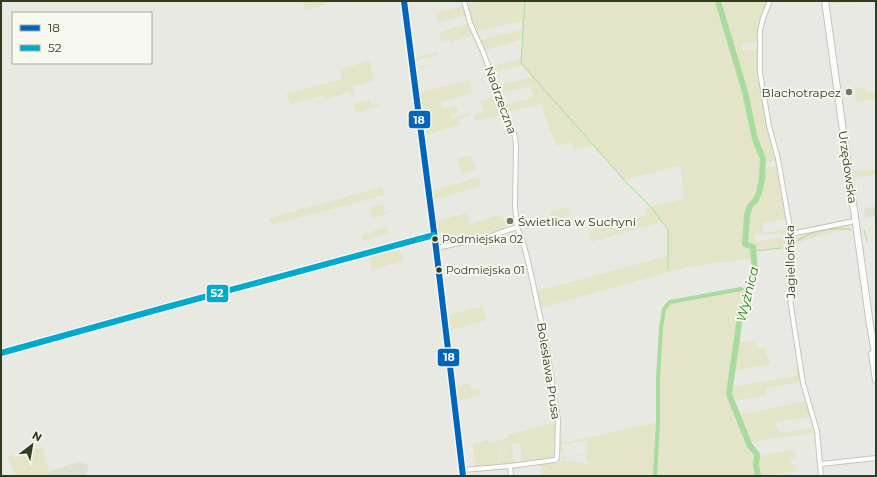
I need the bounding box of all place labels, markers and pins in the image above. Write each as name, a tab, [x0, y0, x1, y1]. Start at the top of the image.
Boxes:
place label: Blachotrapez	[762, 85, 841, 100]
marker: Blachotrapez	[844, 87, 854, 97]
place label: Świetlica w Suchyni	[518, 214, 636, 229]
marker: Świetlica w Suchyni	[505, 216, 515, 226]
place label: Podmiejska 02	[442, 232, 523, 246]
marker: Podmiejska 02	[430, 234, 440, 244]
place label: Podmiejska 01	[446, 263, 525, 277]
marker: Podmiejska 01	[434, 265, 444, 275]

